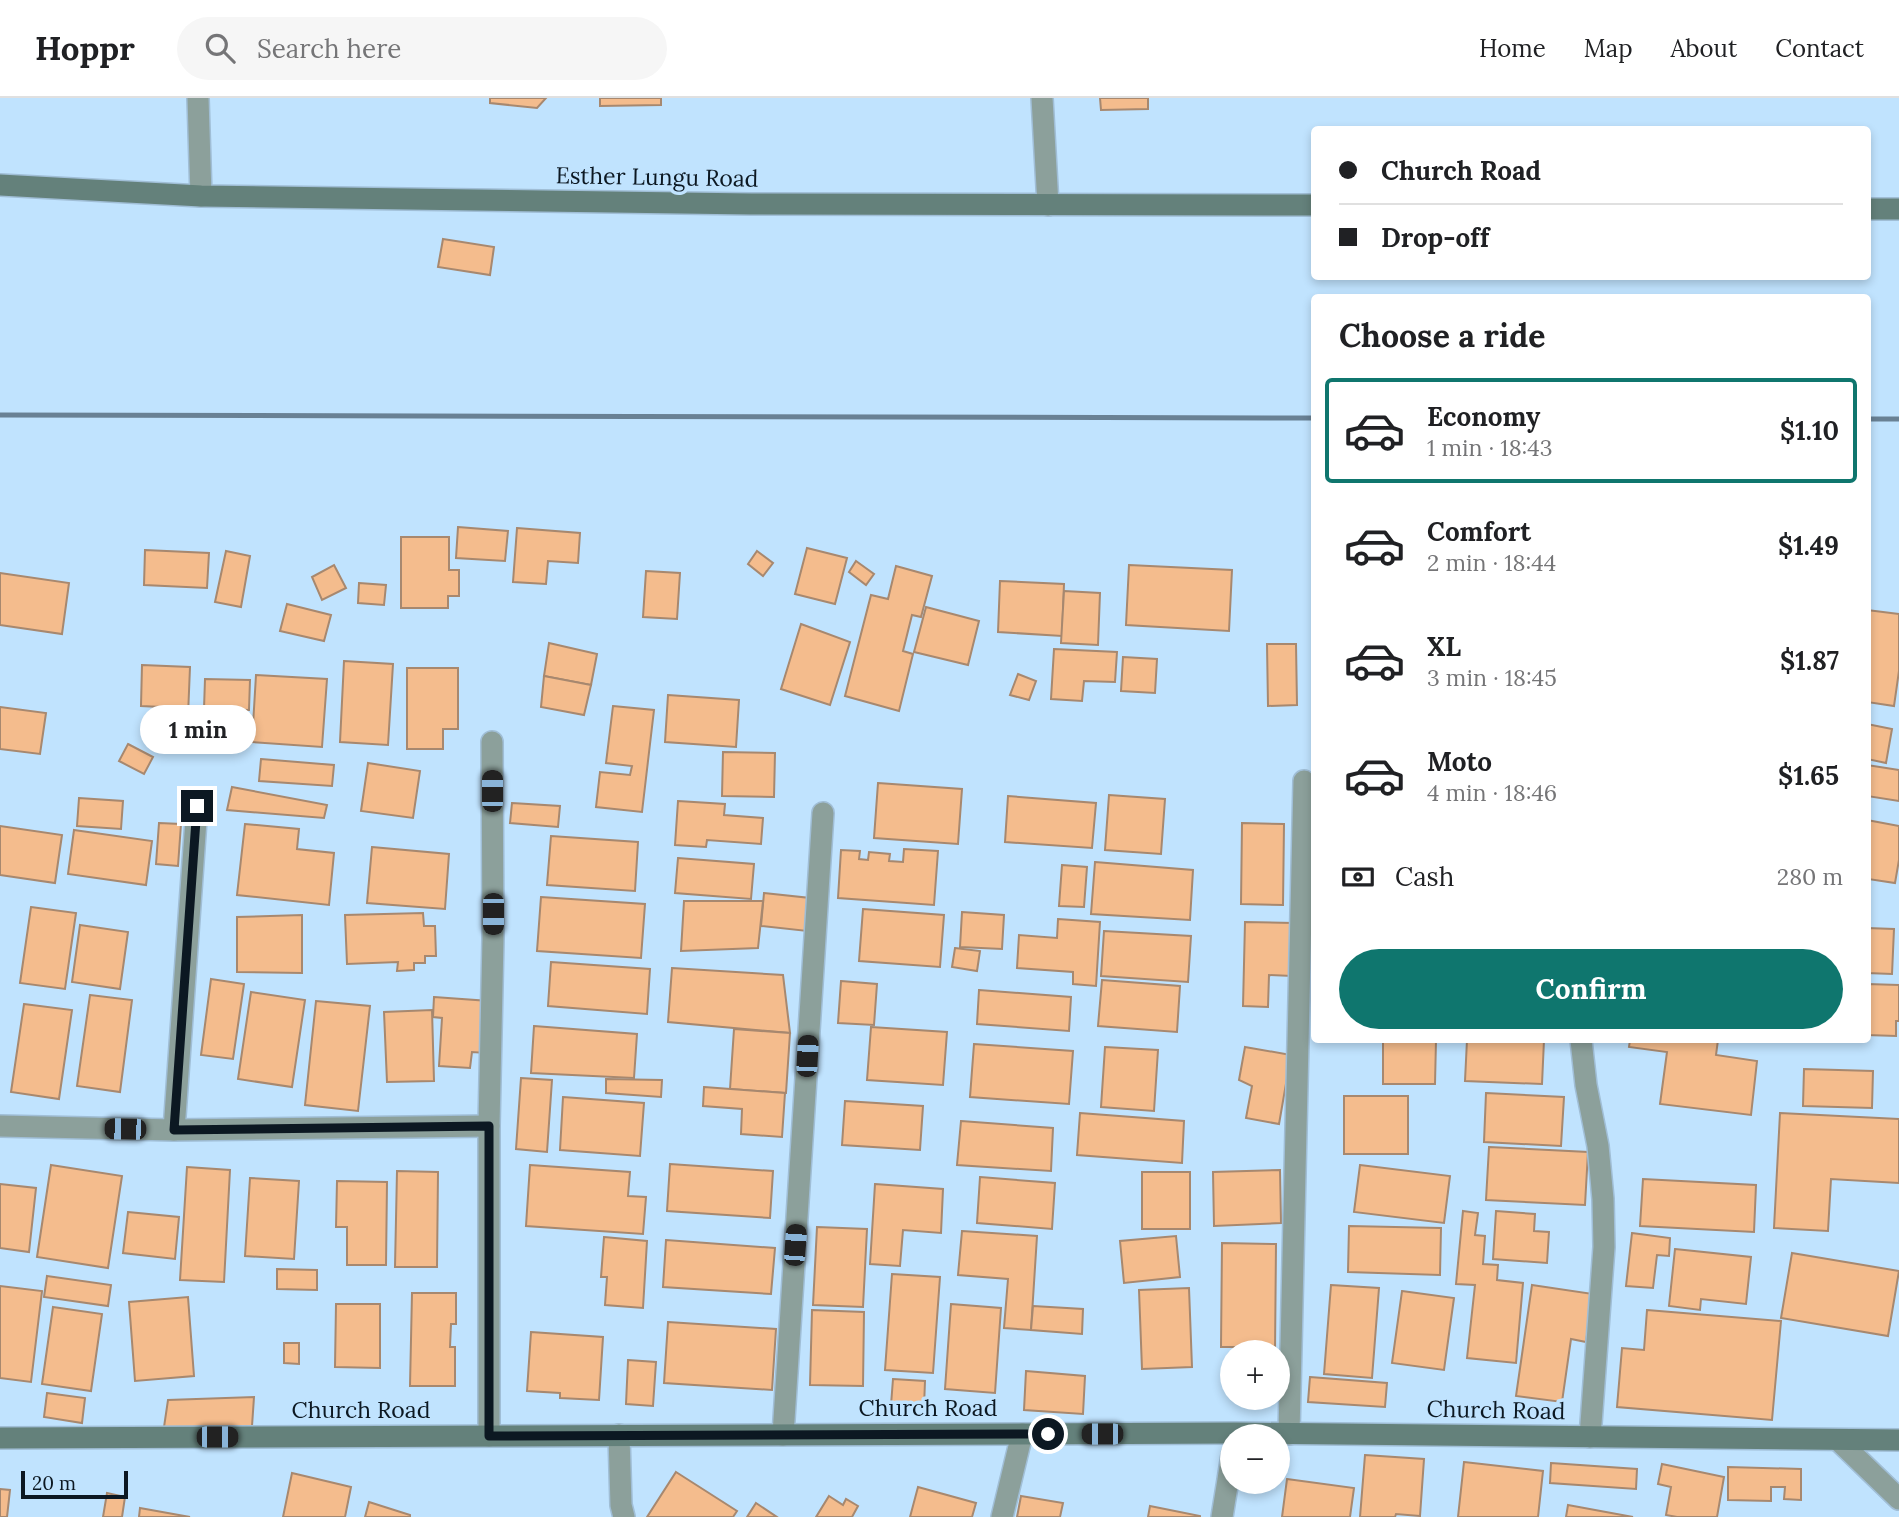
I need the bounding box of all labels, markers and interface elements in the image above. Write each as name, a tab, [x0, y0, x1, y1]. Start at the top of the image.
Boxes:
search box	[177, 17, 667, 80]
text: Hoppr	[35, 27, 135, 69]
icon: search	[201, 29, 239, 67]
text: Search here	[257, 32, 401, 65]
text: Home	[1479, 33, 1546, 64]
text: Map	[1584, 33, 1633, 64]
text: About	[1671, 33, 1737, 64]
text: Contact	[1775, 33, 1864, 64]
text: Church Road	[1381, 154, 1541, 187]
street label: Esther Lungu Road	[555, 160, 759, 193]
text: Drop-off	[1381, 221, 1489, 254]
text: Choose a ride	[1339, 315, 1546, 356]
icon: car	[1343, 399, 1406, 462]
text: Economy	[1427, 400, 1540, 433]
text: $1.10	[1780, 414, 1839, 447]
text: 1 min · 18:43	[1427, 433, 1553, 462]
icon: car	[1343, 514, 1406, 577]
text: Comfort	[1427, 515, 1531, 548]
text: $1.49	[1778, 529, 1839, 562]
text: 2 min · 18:44	[1427, 548, 1556, 577]
icon: car	[1343, 629, 1406, 692]
text: XL	[1427, 630, 1461, 663]
text: $1.87	[1780, 644, 1839, 677]
text: 3 min · 18:45	[1427, 663, 1557, 692]
callout: 1 min	[139, 704, 255, 754]
text: 1 min	[169, 715, 227, 744]
icon: car	[1343, 744, 1406, 807]
text: Moto	[1427, 745, 1492, 778]
text: $1.65	[1778, 759, 1839, 792]
car	[482, 770, 503, 812]
text: 4 min · 18:46	[1427, 778, 1557, 807]
route end	[181, 790, 213, 822]
icon: cash	[1339, 858, 1377, 896]
text: Cash	[1395, 860, 1454, 893]
text: 280 m	[1777, 862, 1843, 891]
car	[483, 893, 504, 935]
button: Confirm	[1339, 949, 1843, 1029]
car	[796, 1034, 819, 1078]
car	[104, 1118, 147, 1140]
car	[784, 1223, 807, 1267]
map controls	[1220, 1340, 1290, 1494]
button: +	[1220, 1340, 1290, 1410]
street label: Church Road	[859, 1393, 998, 1422]
street label: Church Road	[1426, 1394, 1566, 1425]
street label: Church Road	[292, 1395, 431, 1424]
route start	[1032, 1418, 1064, 1450]
car	[1082, 1424, 1124, 1445]
button: −	[1220, 1424, 1290, 1494]
car	[197, 1427, 239, 1448]
scale bar	[21, 1468, 128, 1500]
text: 20 m	[32, 1471, 76, 1495]

